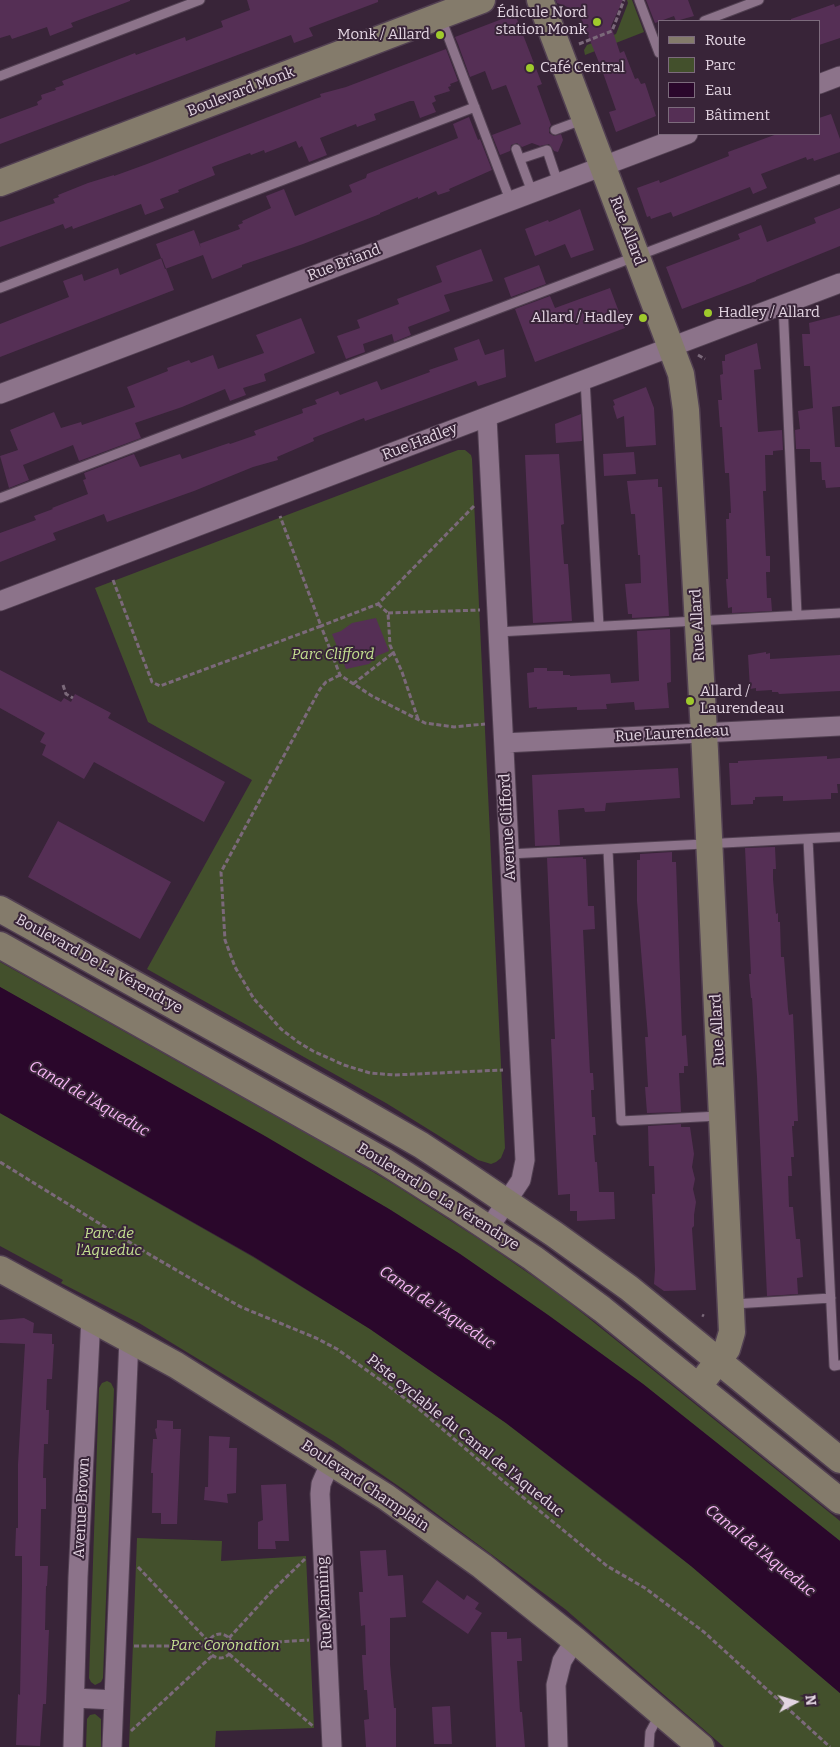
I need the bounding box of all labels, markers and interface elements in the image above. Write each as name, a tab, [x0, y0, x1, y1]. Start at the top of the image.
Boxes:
place label: Édicule Nord station Monk	[496, 4, 587, 39]
marker: Édicule Nord station Monk	[591, 16, 603, 28]
legend	[658, 20, 820, 135]
place label: Monk / Allard	[337, 26, 430, 44]
marker: Monk / Allard	[434, 29, 446, 41]
text: Route	[705, 31, 746, 49]
text: Parc	[705, 56, 736, 74]
place label: Café Central	[540, 59, 625, 77]
marker: Café Central	[524, 62, 536, 74]
street label: Boulevard Monk	[185, 63, 297, 121]
text: Eau	[705, 81, 732, 99]
text: Bâtiment	[705, 106, 770, 124]
street label: Rue Allard	[606, 194, 648, 268]
street label: Rue Briand	[305, 241, 383, 285]
place label: Hadley / Allard	[718, 304, 820, 322]
marker: Hadley / Allard	[702, 307, 714, 319]
place label: Allard / Hadley	[531, 309, 633, 327]
marker: Allard / Hadley	[637, 312, 649, 324]
street label: Rue Hadley	[380, 419, 460, 465]
street label: Rue Allard	[687, 588, 709, 662]
park label: Parc Clifford	[292, 646, 374, 664]
place label: Allard / Laurendeau	[700, 683, 784, 718]
marker: Allard / Laurendeau	[684, 695, 696, 707]
street label: Rue Laurendeau	[614, 722, 730, 746]
street label: Avenue Clifford	[496, 773, 520, 881]
street label: Boulevard De La Vérendrye	[12, 911, 186, 1017]
street label: Rue Allard	[707, 993, 729, 1067]
water label: Canal de l'Aqueduc	[25, 1057, 153, 1141]
street label: Boulevard De La Vérendrye	[354, 1140, 522, 1254]
park label: Parc de l'Aqueduc	[76, 1225, 142, 1260]
water label: Canal de l'Aqueduc	[375, 1262, 499, 1354]
street label: Piste cyclable du Canal de l'Aqueduc	[363, 1351, 567, 1521]
street label: Boulevard Champlain	[298, 1437, 432, 1535]
street label: Avenue Brown	[70, 1457, 94, 1559]
water label: Canal de l'Aqueduc	[701, 1501, 819, 1601]
street label: Rue Manning	[314, 1556, 336, 1650]
park label: Parc Coronation	[170, 1637, 280, 1655]
north arrow	[770, 1677, 820, 1727]
text: N	[801, 1694, 819, 1707]

